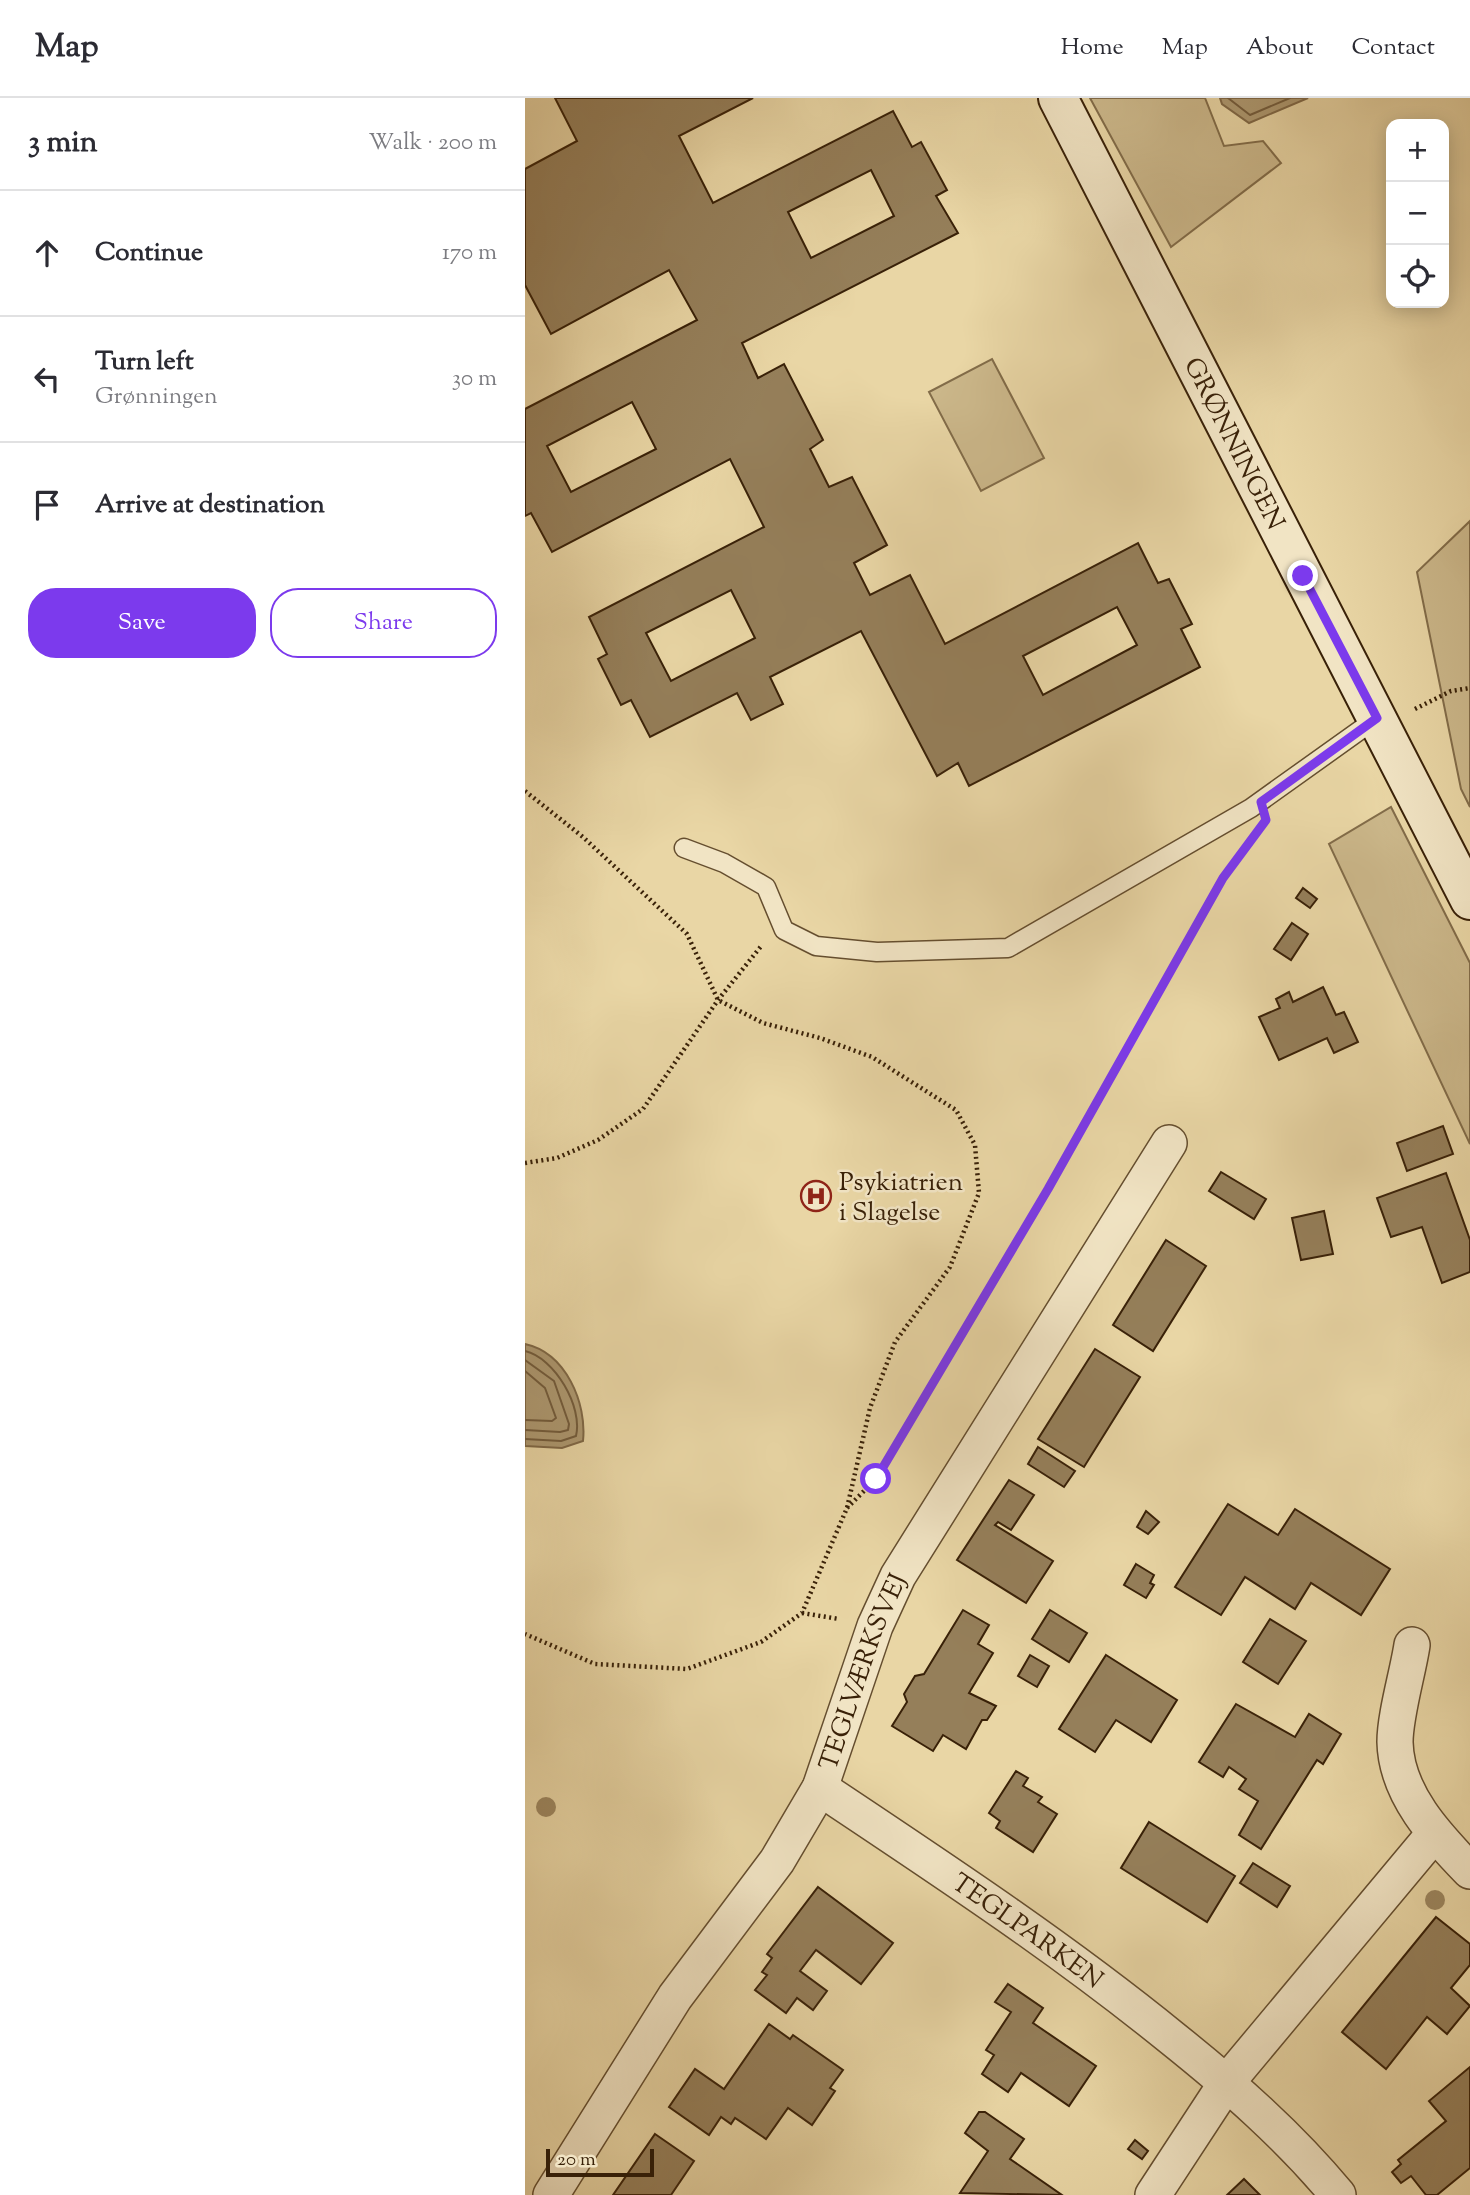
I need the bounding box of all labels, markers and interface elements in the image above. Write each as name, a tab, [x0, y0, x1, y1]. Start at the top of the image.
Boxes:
text: Map	[35, 24, 99, 72]
text: Home	[1061, 31, 1124, 65]
text: Map	[1162, 31, 1208, 65]
text: About	[1246, 31, 1313, 65]
text: Contact	[1351, 31, 1435, 65]
map controls	[1386, 119, 1449, 308]
button: +	[1386, 119, 1449, 182]
text: 3 min	[28, 122, 98, 165]
text: Walk · 200 m	[368, 127, 497, 160]
button: −	[1386, 182, 1449, 245]
icon: ahead	[28, 234, 66, 272]
text: Continue	[95, 235, 203, 272]
text: 170 m	[442, 237, 497, 270]
button: locate	[1386, 245, 1449, 308]
text: Turn left	[95, 344, 194, 381]
street label: GRØNNINGEN	[1173, 352, 1293, 537]
icon: left	[28, 360, 66, 398]
text: 30 m	[452, 363, 497, 396]
text: Grønningen	[95, 381, 218, 414]
icon: arrive	[28, 486, 66, 524]
text: Arrive at destination	[95, 487, 325, 524]
route end	[1287, 560, 1318, 591]
button: Save	[28, 588, 256, 658]
button: Share	[270, 588, 497, 658]
place label: Psykiatrien i Slagelse	[839, 1165, 963, 1232]
hospital icon: Psykiatrien i Slagelse	[799, 1179, 833, 1213]
route start	[860, 1463, 891, 1494]
street label: TEGLVÆRKSVEJ	[811, 1568, 918, 1776]
street label: TEGLPARKEN	[943, 1866, 1110, 1999]
scale bar	[546, 2146, 655, 2178]
text: 20 m	[557, 2147, 596, 2174]

